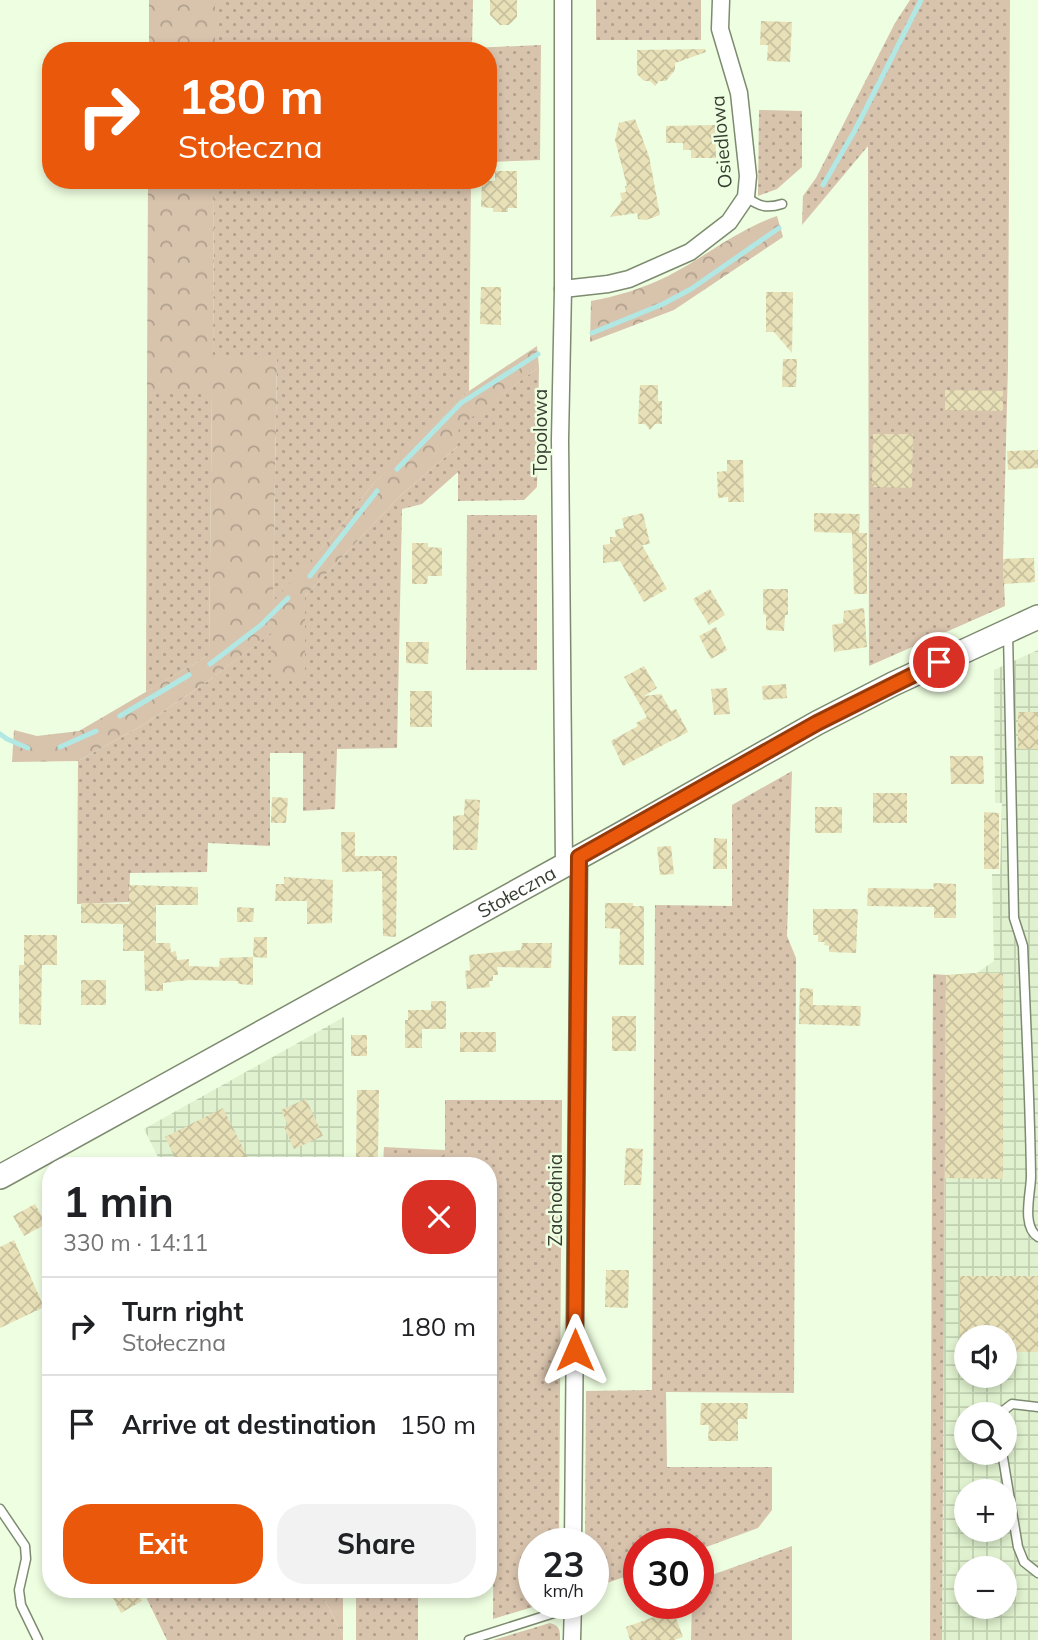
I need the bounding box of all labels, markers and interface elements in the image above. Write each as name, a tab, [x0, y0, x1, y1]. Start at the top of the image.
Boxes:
text: 180 m	[178, 65, 324, 126]
icon: right	[63, 70, 154, 161]
street label: Osiedlowa	[705, 94, 737, 190]
text: Stołeczna	[178, 126, 323, 166]
street label: Topolowa	[528, 389, 552, 475]
pin	[909, 632, 969, 692]
icon: arrive	[920, 643, 958, 681]
street label: Stołeczna	[473, 860, 560, 923]
street label: Zachodnia	[543, 1154, 567, 1246]
text: 1 min	[63, 1175, 174, 1228]
button: close	[402, 1180, 476, 1254]
text: 330 m · 14:11	[63, 1228, 208, 1257]
text: Turn right	[122, 1295, 243, 1328]
icon: right	[63, 1307, 101, 1345]
text: 180 m	[400, 1310, 476, 1343]
position arrow	[538, 1313, 612, 1387]
map controls	[954, 1325, 1017, 1619]
button: sound	[954, 1325, 1017, 1388]
text: Stołeczna	[122, 1328, 226, 1357]
button: search	[954, 1402, 1017, 1465]
icon: arrive	[63, 1405, 101, 1443]
text: Arrive at destination	[122, 1408, 377, 1441]
text: 150 m	[400, 1408, 476, 1441]
button: +	[954, 1479, 1017, 1542]
button: Exit	[63, 1504, 263, 1584]
button: Share	[277, 1504, 476, 1584]
speed limit sign: 30	[623, 1528, 714, 1619]
text: 23	[542, 1542, 585, 1586]
button: −	[954, 1556, 1017, 1619]
text: km/h	[543, 1579, 584, 1602]

